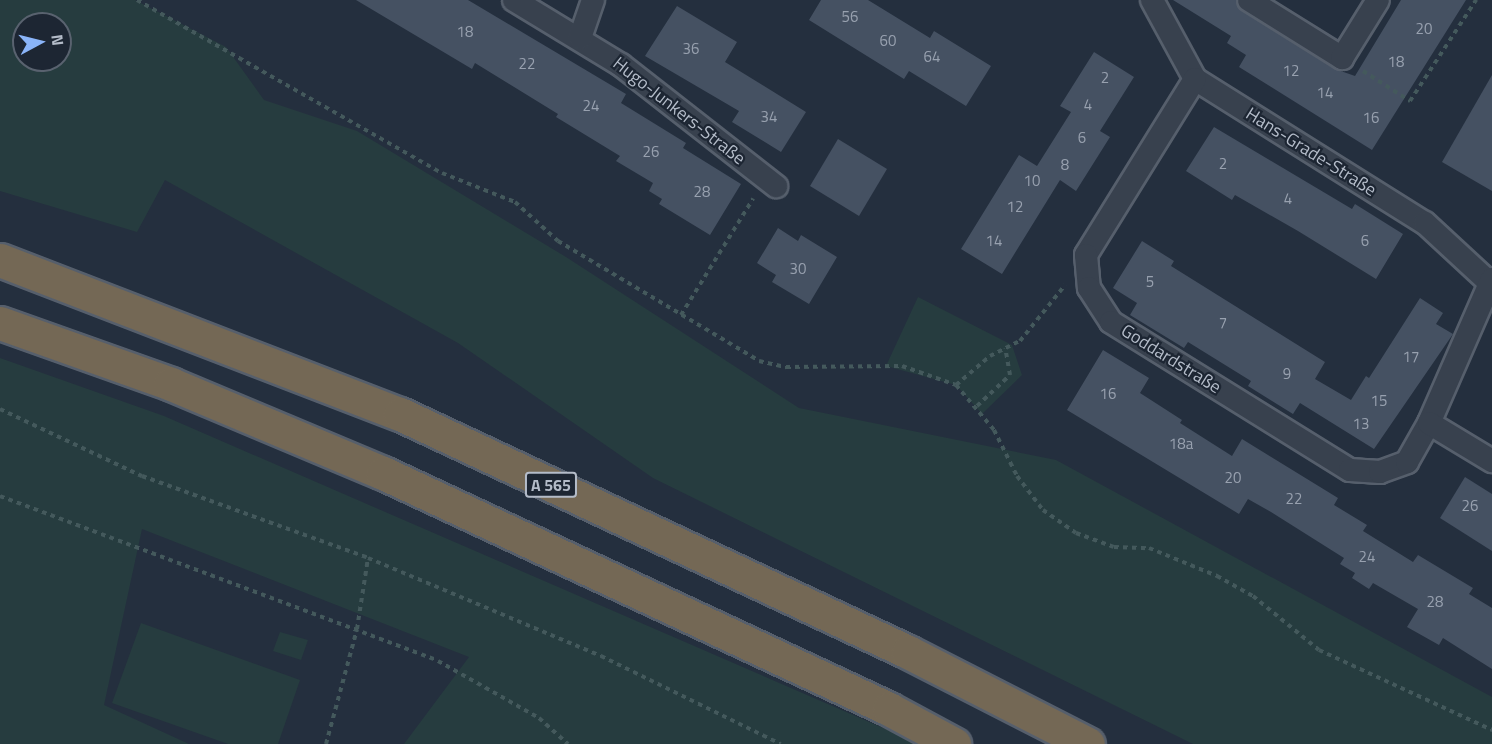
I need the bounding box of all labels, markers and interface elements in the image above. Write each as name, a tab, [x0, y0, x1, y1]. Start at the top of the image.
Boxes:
house number: 56	[842, 8, 858, 26]
north arrow	[12, 12, 72, 72]
house number: 20	[1416, 20, 1432, 38]
house number: 18	[457, 23, 473, 41]
house number: 60	[880, 32, 896, 50]
text: N	[45, 33, 70, 47]
house number: 36	[683, 40, 699, 58]
house number: 64	[924, 48, 940, 66]
street label: Hugo-Junkers-Straße	[608, 53, 750, 169]
house number: 18	[1388, 53, 1404, 71]
house number: 22	[519, 55, 535, 73]
house number: 12	[1283, 62, 1299, 80]
house number: 2	[1101, 69, 1109, 87]
house number: 14	[1317, 84, 1333, 102]
house number: 4	[1084, 96, 1092, 114]
house number: 24	[583, 97, 599, 115]
street label: Hans-Grade-Straße	[1242, 103, 1380, 201]
house number: 34	[761, 108, 777, 126]
house number: 16	[1363, 109, 1379, 127]
house number: 6	[1078, 129, 1086, 147]
house number: 26	[643, 143, 659, 161]
house number: 2	[1219, 155, 1227, 173]
house number: 8	[1061, 156, 1069, 174]
house number: 10	[1024, 172, 1040, 190]
house number: 28	[694, 183, 710, 201]
house number: 4	[1284, 190, 1292, 208]
house number: 12	[1007, 198, 1023, 216]
house number: 14	[986, 232, 1002, 250]
house number: 6	[1361, 232, 1369, 250]
house number: 30	[790, 260, 806, 278]
house number: 5	[1146, 273, 1154, 291]
house number: 7	[1219, 314, 1227, 332]
street label: Goddardstraße	[1117, 320, 1225, 398]
house number: 17	[1403, 348, 1419, 366]
house number: 9	[1283, 365, 1291, 383]
house number: 16	[1100, 385, 1116, 403]
house number: 15	[1371, 392, 1387, 410]
house number: 13	[1353, 415, 1369, 433]
house number: 18a	[1169, 435, 1193, 453]
house number: 20	[1225, 469, 1241, 487]
road number: A 565	[524, 472, 578, 498]
house number: 22	[1286, 490, 1302, 508]
house number: 26	[1462, 497, 1478, 515]
house number: 24	[1359, 548, 1375, 566]
house number: 28	[1427, 593, 1443, 611]

